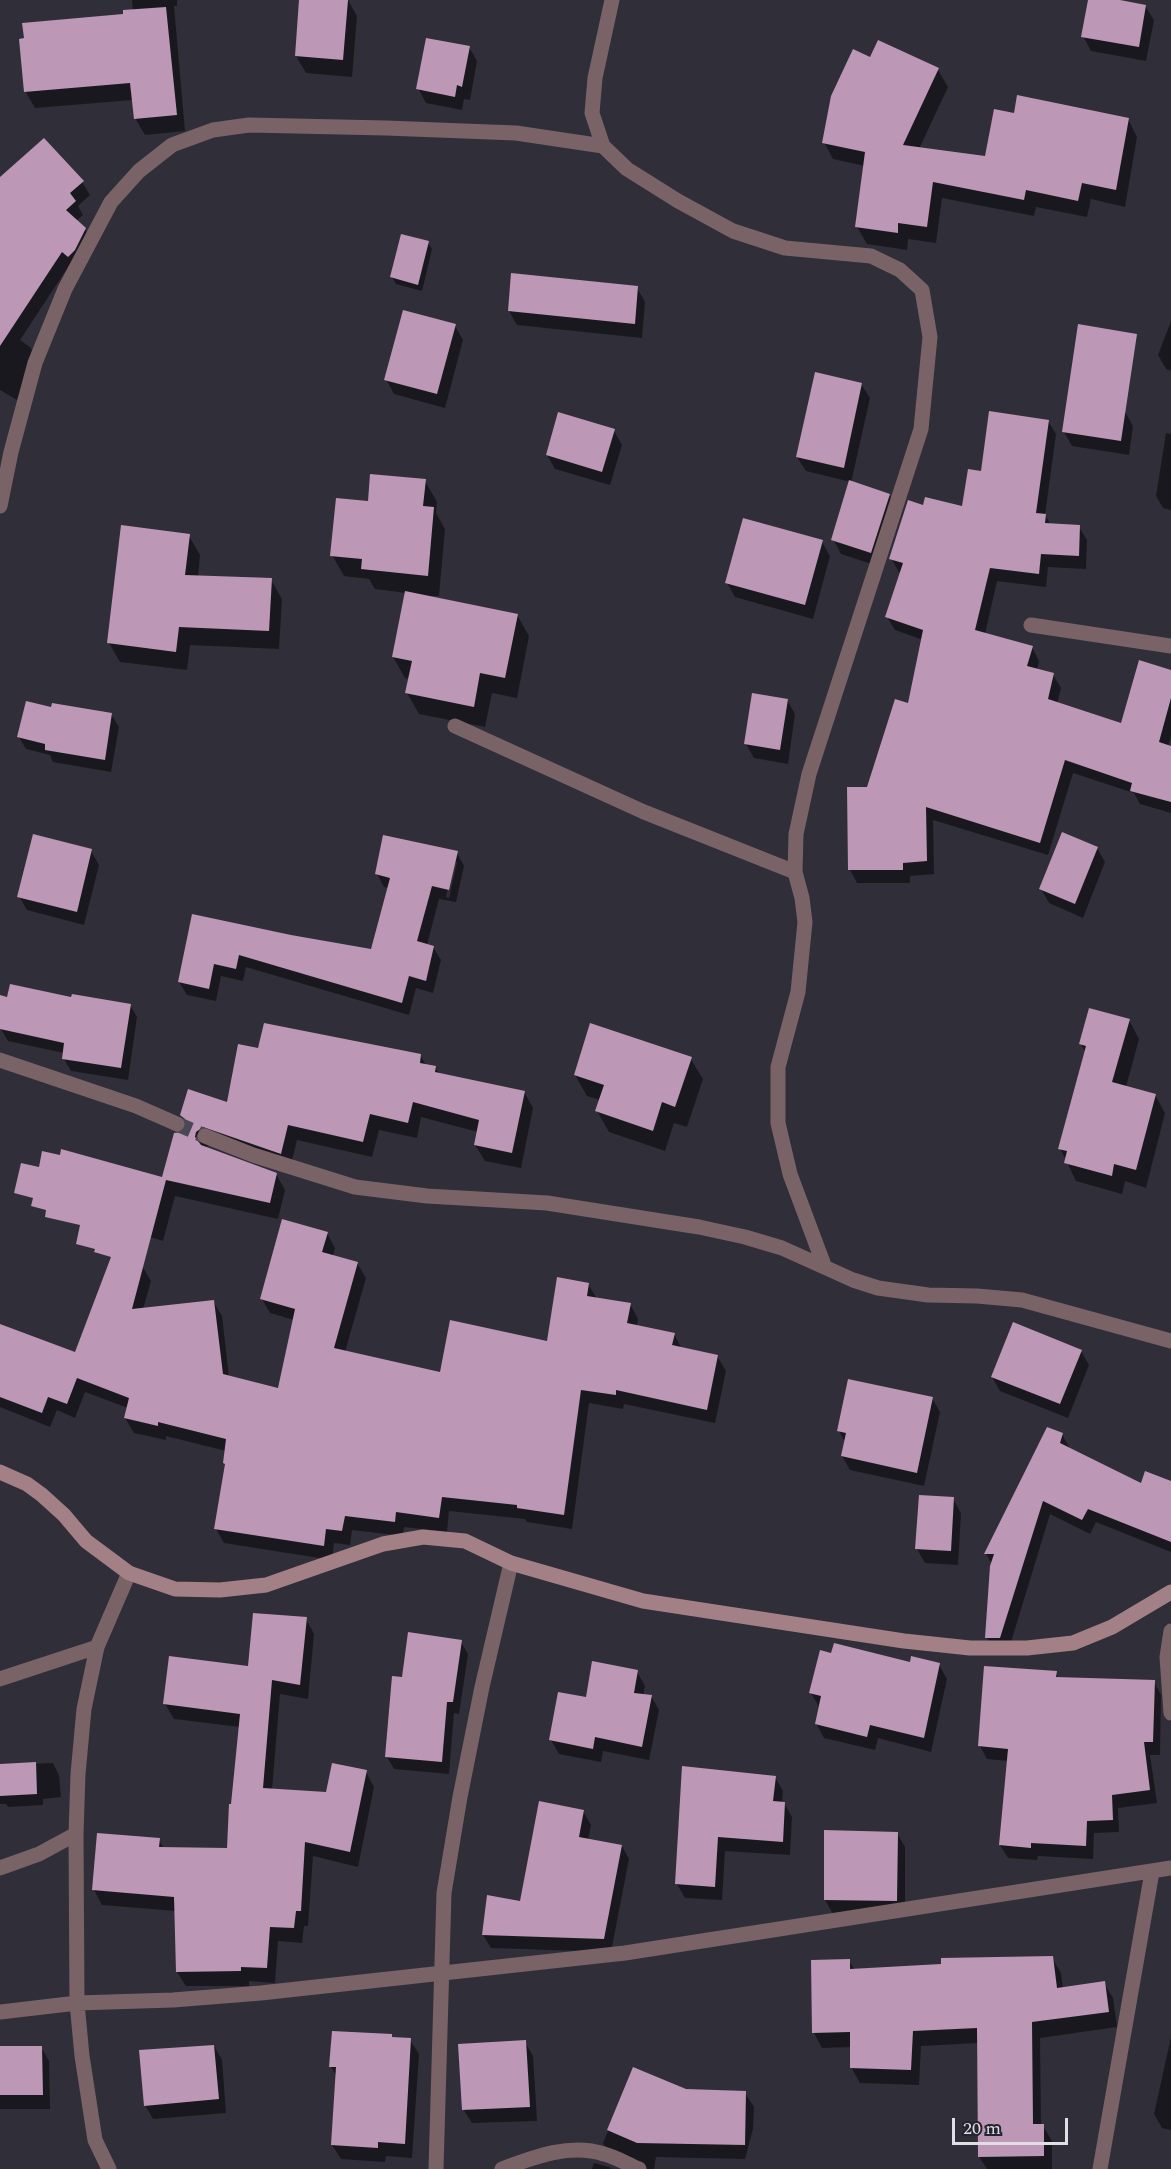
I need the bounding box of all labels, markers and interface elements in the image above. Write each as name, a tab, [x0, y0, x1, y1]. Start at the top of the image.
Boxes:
scale bar	[955, 2106, 1070, 2144]
text: 20 m	[963, 2115, 1001, 2142]

